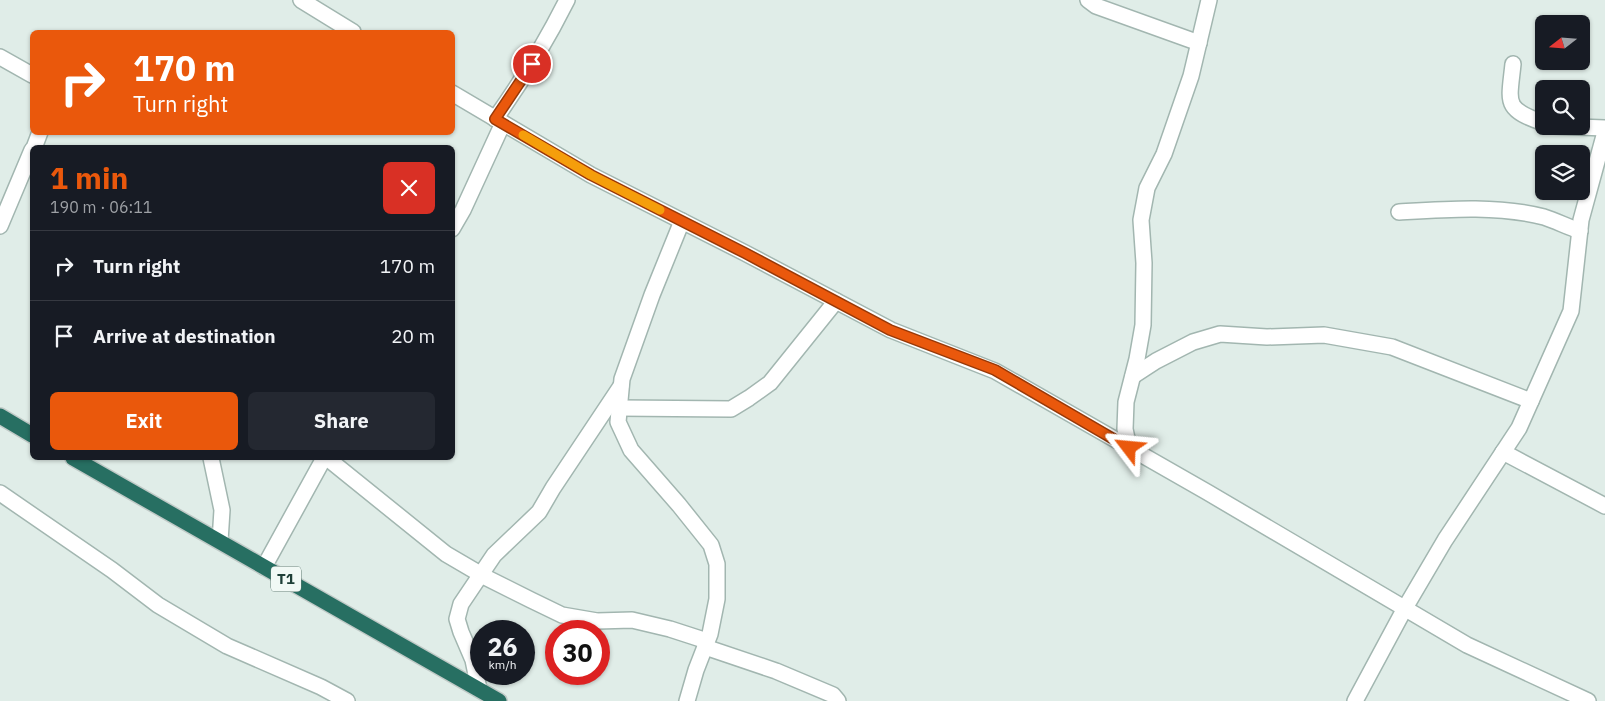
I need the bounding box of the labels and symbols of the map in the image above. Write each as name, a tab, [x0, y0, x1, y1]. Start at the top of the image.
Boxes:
north arrow	[1535, 15, 1590, 70]
pin	[511, 43, 553, 85]
position arrow	[1102, 421, 1154, 473]
road number: T1	[271, 566, 301, 592]
speed limit sign: 30	[545, 620, 610, 685]

